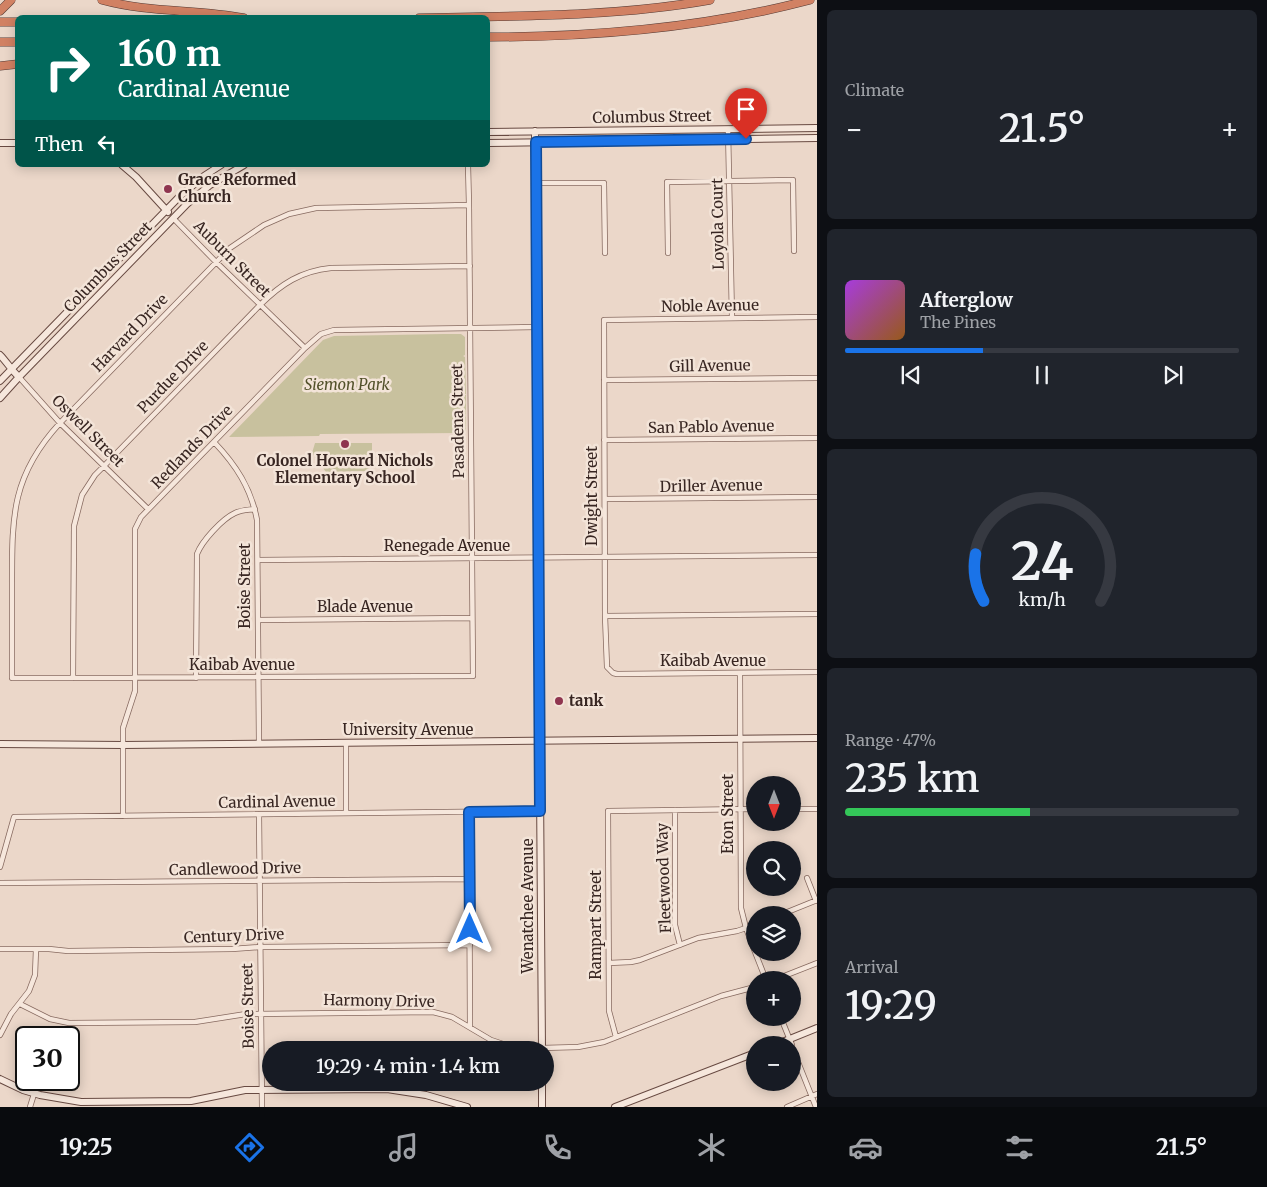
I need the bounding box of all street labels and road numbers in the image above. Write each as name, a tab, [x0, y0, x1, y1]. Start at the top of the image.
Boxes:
street label: Columbus Street	[592, 106, 712, 127]
street label: Loyola Court	[707, 178, 728, 270]
street label: Auburn Street	[189, 216, 275, 301]
street label: Columbus Street	[59, 217, 156, 316]
street label: Harvard Drive	[88, 289, 172, 376]
street label: Noble Avenue	[661, 295, 759, 316]
street label: Purdue Drive	[133, 336, 212, 417]
street label: Gill Avenue	[669, 355, 751, 376]
street label: Pasadena Street	[447, 363, 468, 479]
street label: Oswell Street	[48, 391, 129, 471]
street label: Redlands Drive	[147, 401, 237, 493]
street label: San Pablo Avenue	[648, 416, 775, 437]
street label: Dwight Street	[582, 446, 601, 546]
street label: Driller Avenue	[659, 475, 763, 496]
street label: Renegade Avenue	[384, 536, 510, 555]
street label: Boise Street	[235, 543, 254, 629]
street label: Blade Avenue	[317, 597, 413, 616]
street label: Kaibab Avenue	[660, 651, 766, 670]
street label: Kaibab Avenue	[189, 655, 295, 674]
street label: University Avenue	[343, 720, 474, 739]
street label: Eton Street	[718, 774, 737, 854]
street label: Cardinal Avenue	[218, 791, 336, 812]
street label: Fleetwood Way	[652, 822, 675, 933]
street label: Wenatchee Avenue	[518, 838, 537, 974]
street label: Candlewood Drive	[169, 858, 301, 879]
street label: Rampart Street	[586, 870, 605, 980]
street label: Century Drive	[183, 924, 285, 947]
street label: Boise Street	[237, 963, 258, 1049]
street label: Harmony Drive	[323, 990, 435, 1011]

